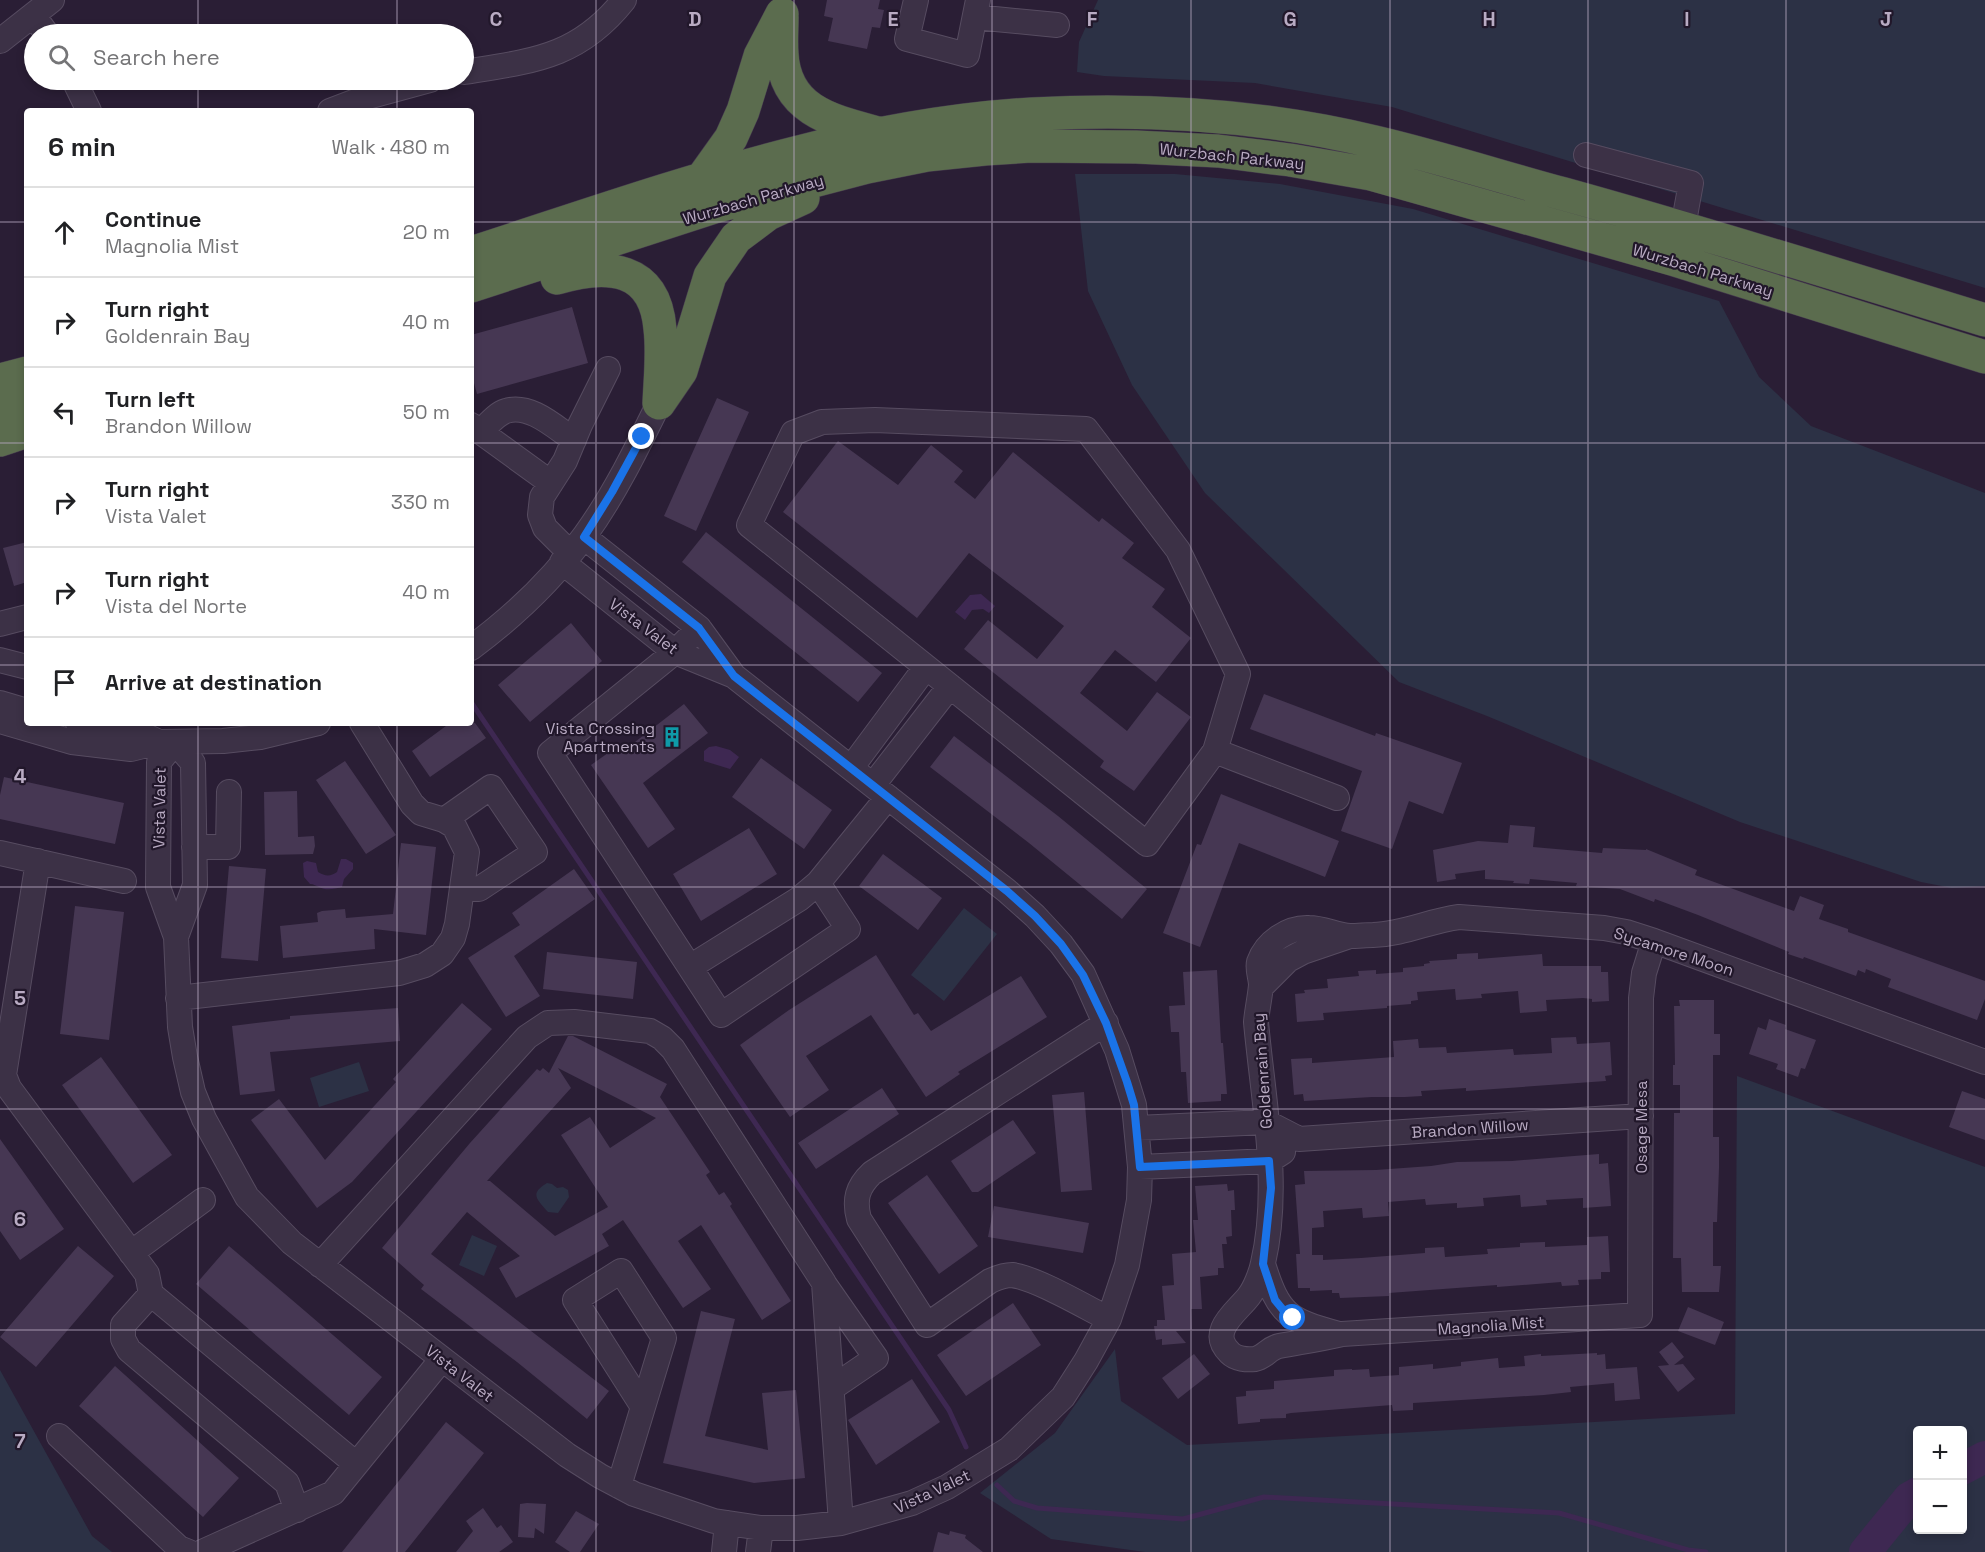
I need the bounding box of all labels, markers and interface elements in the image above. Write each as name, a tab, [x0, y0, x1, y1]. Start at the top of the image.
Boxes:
text: C	[490, 6, 503, 32]
text: D	[688, 6, 702, 32]
text: E	[887, 6, 899, 32]
text: F	[1087, 6, 1098, 32]
text: G	[1283, 6, 1297, 32]
text: H	[1482, 6, 1496, 32]
text: I	[1684, 6, 1690, 32]
text: J	[1880, 6, 1892, 32]
search box	[24, 24, 474, 90]
icon: search	[45, 41, 78, 74]
text: Search here	[93, 43, 220, 71]
text: 6 min	[48, 130, 116, 164]
text: Walk · 480 m	[331, 134, 450, 160]
street label: Wurzbach Parkway	[1158, 138, 1305, 175]
street label: Wurzbach Parkway	[680, 169, 826, 230]
text: Continue	[105, 205, 201, 233]
icon: ahead	[48, 216, 81, 249]
text: 20 m	[403, 219, 450, 245]
text: Magnolia Mist	[105, 233, 239, 259]
street label: Wurzbach Parkway	[1630, 239, 1776, 302]
text: Turn right	[105, 295, 210, 323]
icon: right	[48, 306, 81, 339]
text: 40 m	[402, 309, 450, 335]
text: Goldenrain Bay	[105, 323, 250, 349]
text: Turn left	[105, 385, 195, 413]
icon: left	[48, 396, 81, 429]
text: 50 m	[403, 399, 450, 425]
text: Brandon Willow	[105, 413, 252, 439]
route end	[628, 423, 654, 449]
text: Turn right	[105, 475, 210, 503]
icon: right	[48, 486, 81, 519]
text: 330 m	[391, 489, 450, 515]
text: Vista Valet	[105, 503, 207, 529]
text: Turn right	[105, 565, 210, 593]
icon: right	[48, 576, 81, 609]
text: 40 m	[402, 579, 450, 605]
text: Vista del Norte	[105, 593, 247, 619]
street label: Vista Valet	[605, 593, 683, 659]
icon: arrive	[48, 666, 81, 699]
text: Arrive at destination	[105, 668, 322, 696]
place label: Vista Crossing Apartments	[546, 718, 655, 757]
building icon: Vista Crossing Apartments	[660, 725, 684, 749]
text: 4	[14, 763, 27, 789]
street label: Vista Valet	[148, 767, 171, 849]
street label: Sycamore Moon	[1611, 922, 1736, 981]
text: 5	[14, 985, 26, 1011]
street label: Goldenrain Bay	[1248, 1012, 1277, 1130]
street label: Osage Mesa	[1631, 1081, 1652, 1173]
street label: Brandon Willow	[1411, 1114, 1529, 1143]
text: 6	[14, 1206, 26, 1232]
route start	[1279, 1304, 1305, 1330]
street label: Magnolia Mist	[1437, 1311, 1545, 1340]
street label: Vista Valet	[421, 1340, 498, 1407]
map controls	[1913, 1426, 1967, 1534]
button: +	[1913, 1426, 1967, 1480]
text: 7	[14, 1428, 26, 1454]
street label: Vista Valet	[891, 1465, 974, 1518]
button: −	[1913, 1480, 1967, 1534]

